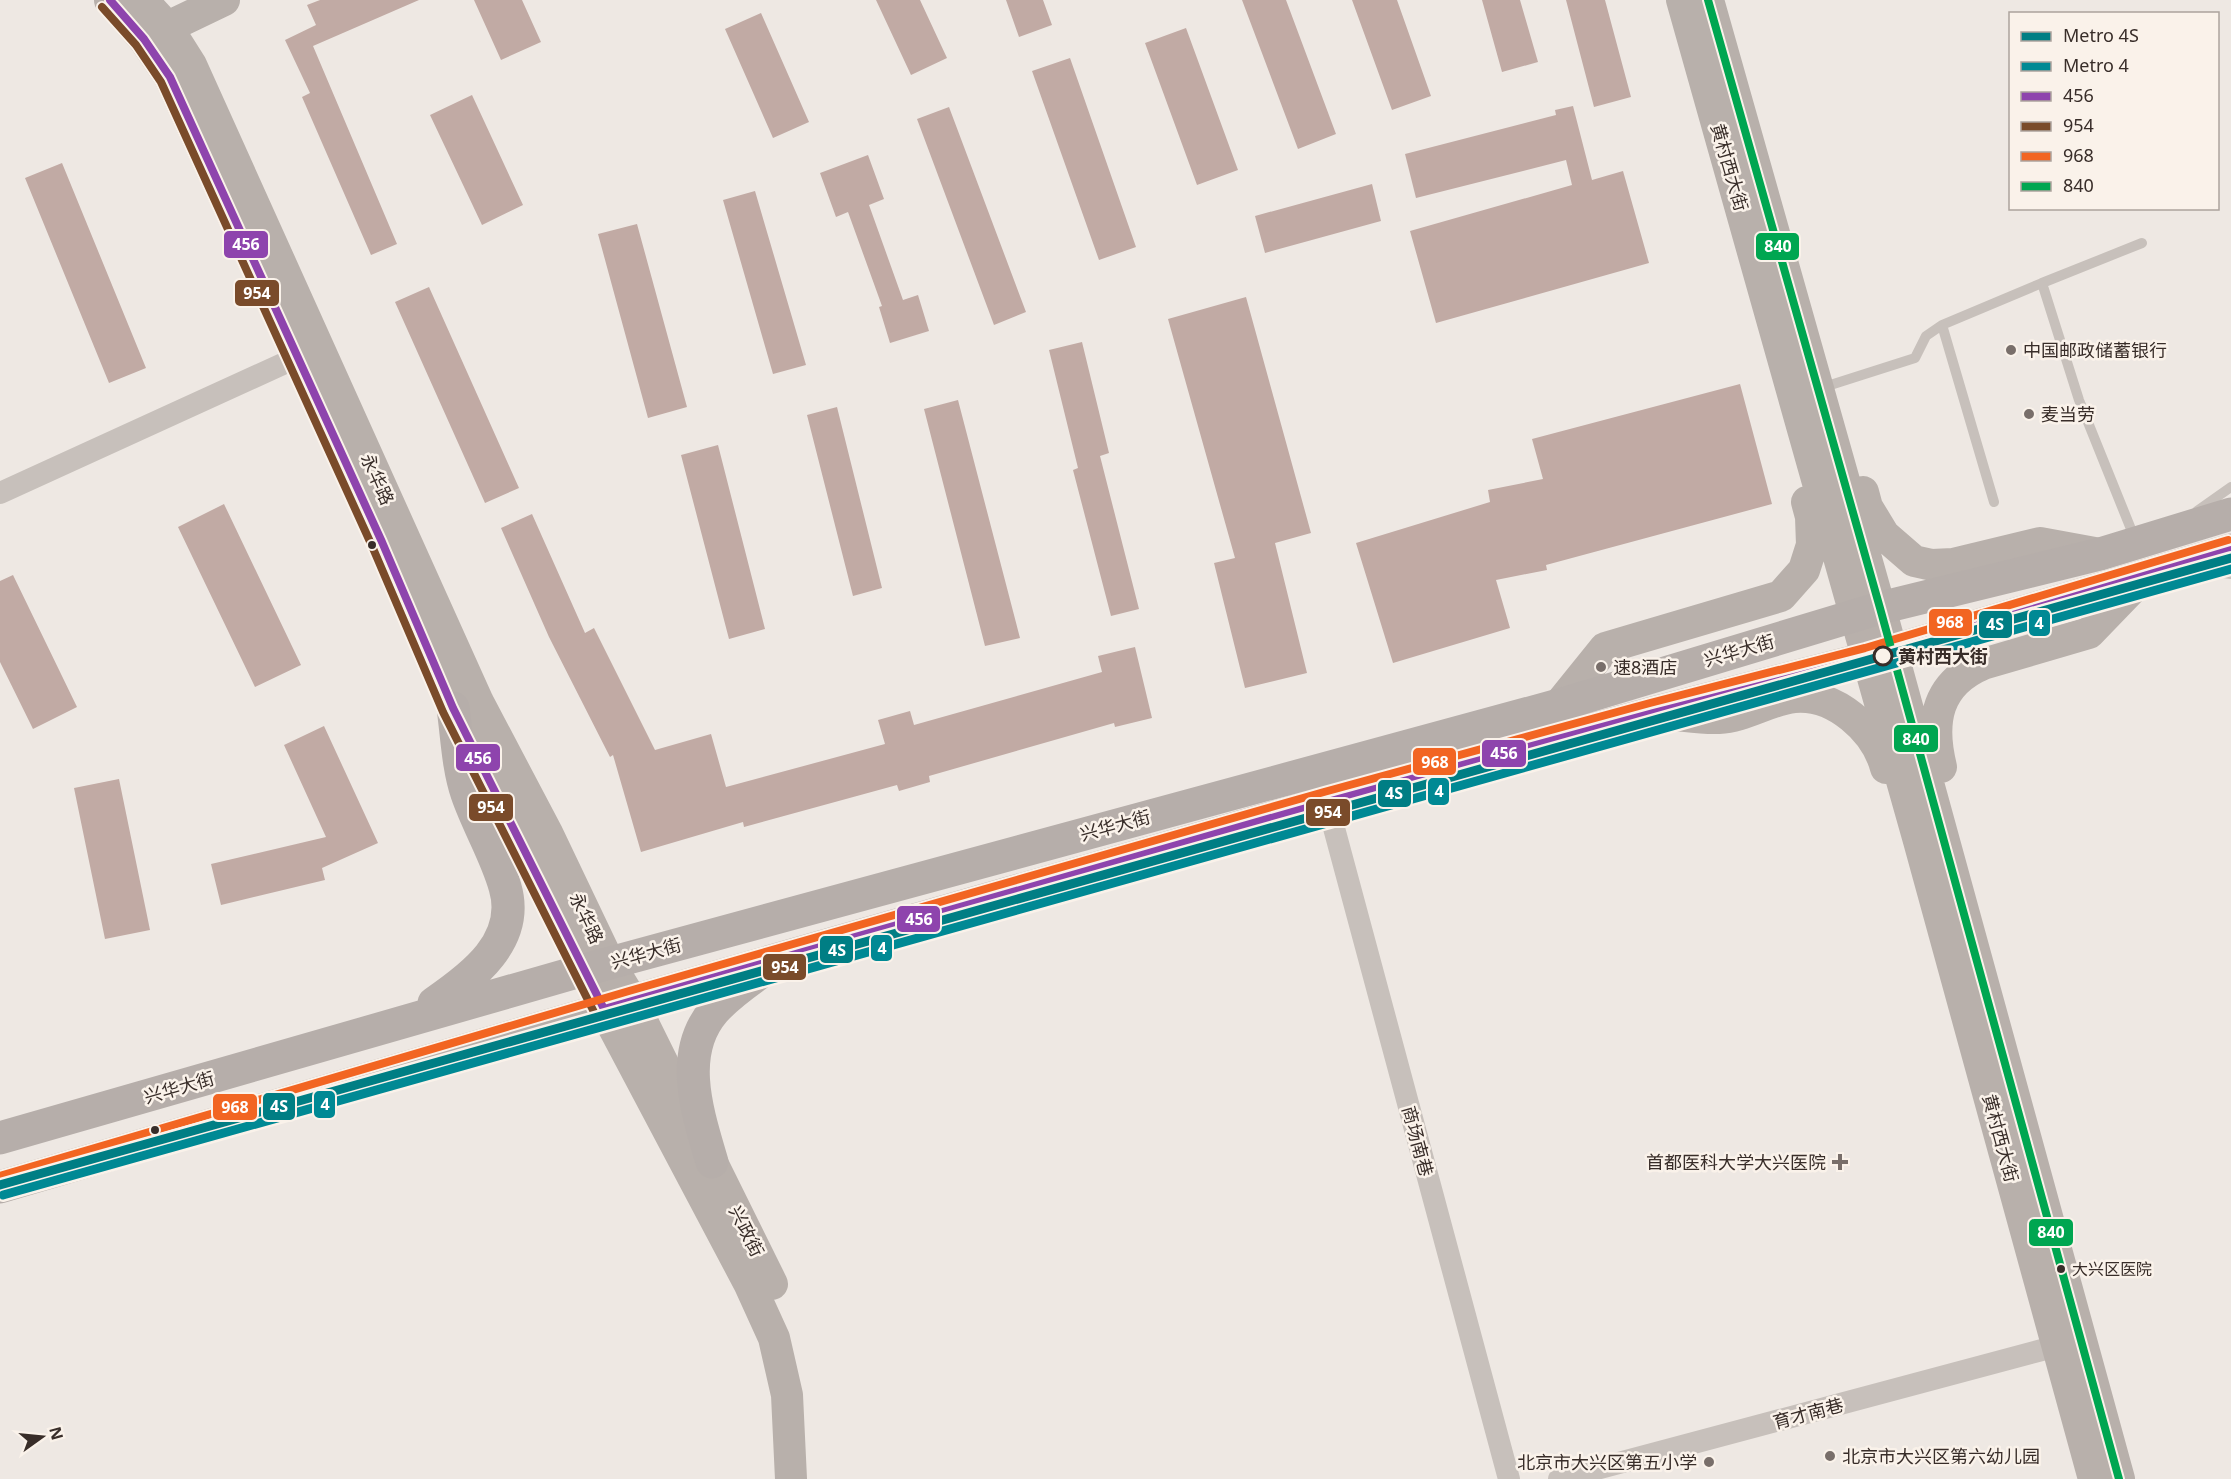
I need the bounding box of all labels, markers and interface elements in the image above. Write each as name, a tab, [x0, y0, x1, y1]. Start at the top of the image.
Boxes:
legend	[2009, 12, 2219, 210]
text: Metro 4S	[2063, 23, 2139, 47]
text: Metro 4	[2063, 53, 2129, 77]
text: 456	[2063, 83, 2094, 107]
text: 954	[2063, 113, 2094, 137]
street label: 黄村西大街	[1706, 120, 1754, 214]
text: 968	[2063, 143, 2094, 167]
text: 840	[2063, 173, 2094, 197]
line badge: 456	[223, 230, 269, 259]
line badge: 840	[1755, 232, 1800, 261]
text: 456	[232, 233, 260, 255]
text: 840	[1764, 235, 1792, 257]
line badge: 954	[234, 279, 280, 307]
text: 954	[243, 282, 271, 304]
place label: 中国邮政储蓄银行	[2023, 338, 2167, 362]
marker: 中国邮政储蓄银行	[2004, 343, 2018, 357]
place label: 麦当劳	[2041, 402, 2095, 426]
marker: 麦当劳	[2022, 407, 2036, 421]
street label: 永华路	[356, 449, 400, 509]
unlabelled marker	[366, 539, 378, 551]
line badge: 968	[1928, 608, 1973, 637]
line badge: 4	[2028, 609, 2051, 637]
line badge: 4S	[1978, 610, 2013, 639]
text: 968	[1936, 611, 1964, 633]
text: 4	[2034, 612, 2044, 634]
text: 4S	[1986, 613, 2004, 635]
street label: 兴华大街	[1701, 629, 1777, 671]
place label: 黄村西大街	[1898, 644, 1988, 668]
marker: 黄村西大街	[1873, 646, 1893, 666]
place label: 速8酒店	[1613, 655, 1677, 679]
marker: 速8酒店	[1594, 660, 1608, 674]
line badge: 840	[1893, 724, 1939, 753]
text: 840	[1902, 728, 1930, 750]
line badge: 456	[1481, 739, 1527, 768]
text: 456	[1490, 742, 1518, 764]
line badge: 456	[455, 743, 501, 772]
text: 456	[464, 747, 492, 769]
line badge: 968	[1412, 747, 1457, 776]
text: 968	[1421, 751, 1449, 773]
line badge: 4	[1427, 777, 1450, 806]
line badge: 4S	[1377, 779, 1412, 808]
text: 4	[1434, 780, 1444, 802]
text: 4S	[1385, 782, 1403, 804]
line badge: 954	[468, 793, 514, 822]
text: 954	[477, 796, 505, 818]
line badge: 954	[1305, 798, 1351, 827]
text: 954	[1314, 801, 1342, 823]
street label: 兴华大街	[1077, 804, 1153, 846]
street label: 永华路	[565, 888, 609, 948]
line badge: 456	[896, 905, 941, 933]
text: 456	[905, 908, 933, 930]
street label: 兴华大街	[608, 932, 684, 974]
line badge: 4	[870, 934, 893, 962]
line badge: 4S	[819, 935, 854, 964]
text: 4	[877, 937, 887, 959]
text: 4S	[828, 939, 846, 961]
line badge: 954	[762, 953, 807, 981]
text: 954	[771, 956, 799, 978]
street label: 兴华大街	[141, 1066, 217, 1108]
line badge: 4	[313, 1090, 336, 1119]
street label: 黄村西大街	[1978, 1091, 2024, 1185]
line badge: 4S	[262, 1092, 296, 1121]
line badge: 968	[212, 1093, 258, 1121]
text: 4	[320, 1093, 330, 1115]
text: 4S	[270, 1095, 288, 1117]
text: 968	[221, 1096, 249, 1118]
street label: 商场南巷	[1397, 1103, 1439, 1179]
unlabelled marker	[149, 1124, 161, 1136]
place label: 首都医科大学大兴医院	[1646, 1150, 1826, 1174]
marker: 首都医科大学大兴医院	[1831, 1153, 1849, 1171]
street label: 兴政街	[724, 1201, 770, 1261]
line badge: 840	[2028, 1218, 2074, 1247]
text: 840	[2037, 1221, 2065, 1243]
place label: 大兴区医院	[2072, 1258, 2152, 1280]
marker: 大兴区医院	[2055, 1263, 2067, 1275]
street label: 育才南巷	[1770, 1392, 1846, 1434]
north arrow	[12, 1407, 72, 1467]
text: N	[44, 1424, 69, 1442]
place label: 北京市大兴区第六幼儿园	[1842, 1444, 2040, 1468]
marker: 北京市大兴区第六幼儿园	[1823, 1449, 1837, 1463]
place label: 北京市大兴区第五小学	[1517, 1450, 1697, 1474]
marker: 北京市大兴区第五小学	[1702, 1455, 1716, 1469]

